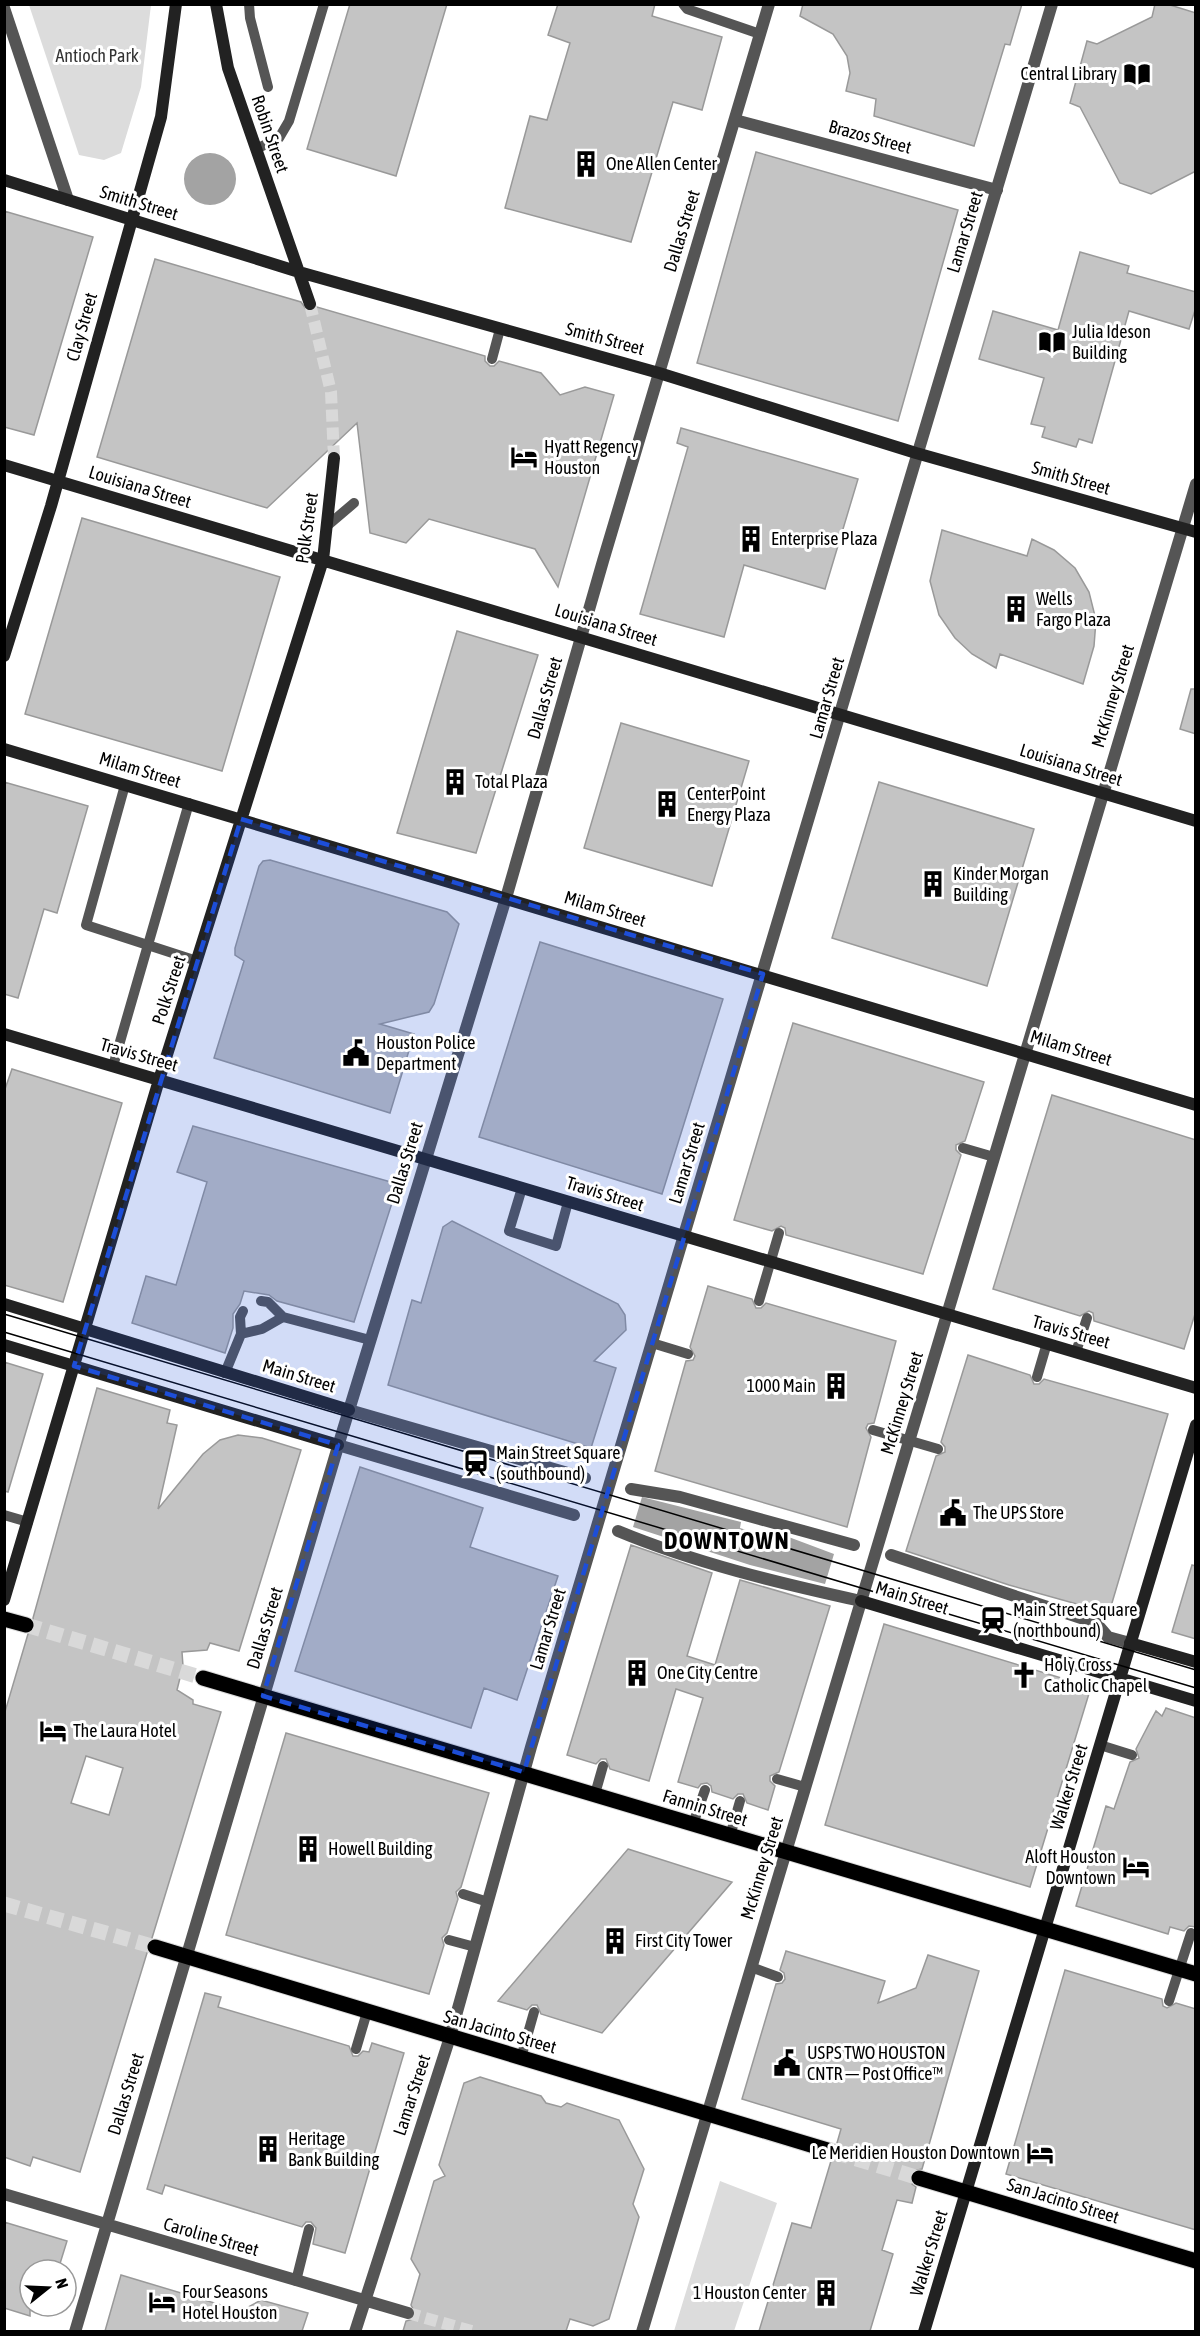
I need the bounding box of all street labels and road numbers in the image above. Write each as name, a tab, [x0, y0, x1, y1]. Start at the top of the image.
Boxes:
street label: Robin Street	[247, 92, 294, 175]
street label: Brazos Street	[826, 115, 914, 158]
street label: Smith Street	[98, 181, 181, 224]
street label: Dallas Street	[659, 187, 704, 274]
street label: Lamar Street	[942, 189, 987, 275]
street label: Clay Street	[62, 290, 101, 364]
street label: Smith Street	[564, 318, 647, 359]
street label: Smith Street	[1030, 456, 1113, 499]
street label: Louisiana Street	[86, 461, 194, 512]
street label: Polk Street	[291, 491, 322, 565]
street label: Louisiana Street	[552, 599, 660, 650]
street label: McKinney Street	[1087, 642, 1138, 750]
street label: Dallas Street	[523, 654, 566, 741]
street label: Lamar Street	[805, 655, 848, 741]
street label: Louisiana Street	[1017, 739, 1125, 790]
street label: Milam Street	[97, 747, 184, 792]
street label: Milam Street	[562, 886, 649, 931]
street label: Polk Street	[147, 952, 190, 1027]
street label: Milam Street	[1028, 1025, 1115, 1070]
street label: Travis Street	[98, 1033, 180, 1076]
street label: Dallas Street	[382, 1119, 427, 1206]
street label: Lamar Street	[664, 1120, 709, 1206]
street label: Travis Street	[564, 1172, 646, 1215]
street label: Travis Street	[1030, 1310, 1112, 1353]
street label: McKinney Street	[876, 1349, 927, 1457]
street label: Main Street	[260, 1354, 338, 1397]
street label: Main Street	[873, 1576, 951, 1619]
street label: Dallas Street	[242, 1584, 287, 1671]
street label: Lamar Street	[525, 1586, 570, 1672]
street label: Walker Street	[1046, 1741, 1092, 1832]
street label: Fannin Street	[660, 1785, 750, 1830]
street label: McKinney Street	[736, 1814, 787, 1922]
street label: San Jacinto Street	[441, 2005, 559, 2058]
street label: Dallas Street	[103, 2050, 148, 2137]
street label: Lamar Street	[389, 2052, 434, 2138]
street label: San Jacinto Street	[1005, 2173, 1122, 2228]
street label: Walker Street	[906, 2207, 952, 2298]
street label: Caroline Street	[161, 2213, 261, 2260]

